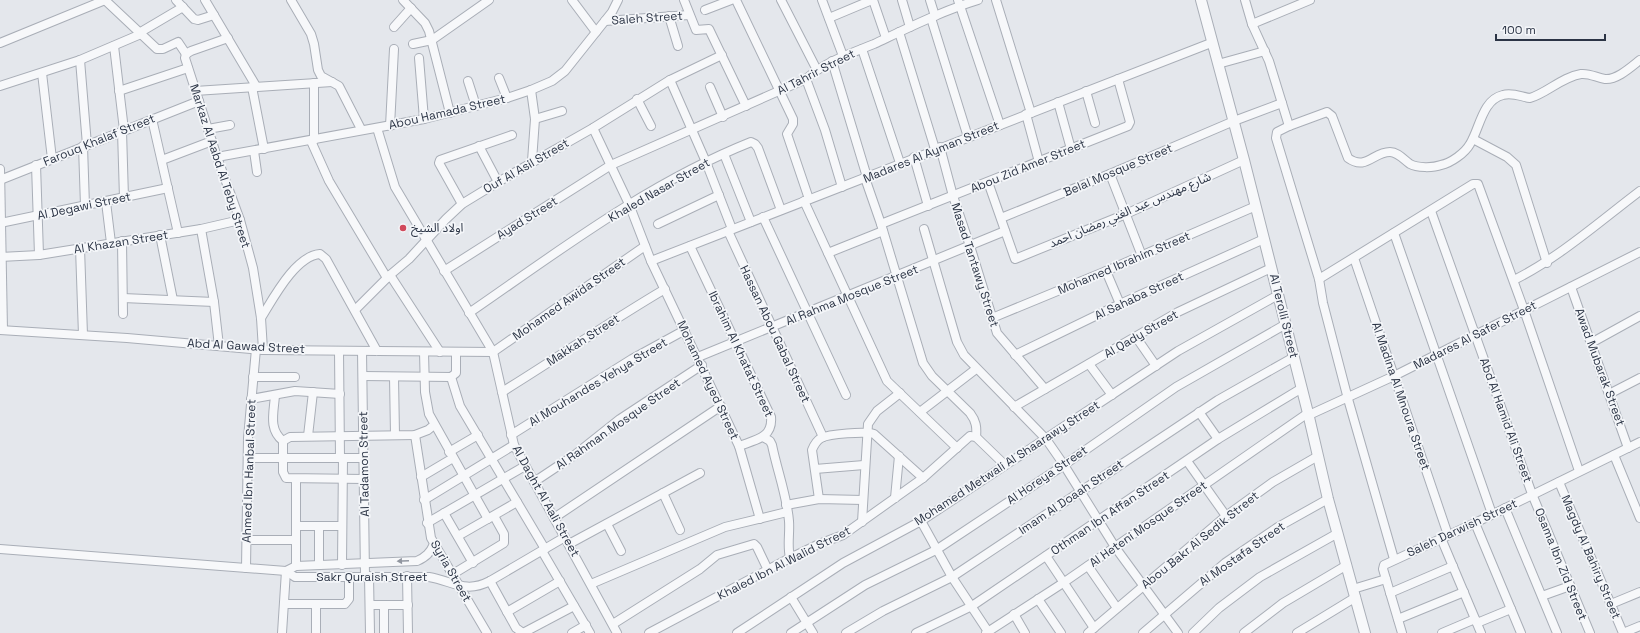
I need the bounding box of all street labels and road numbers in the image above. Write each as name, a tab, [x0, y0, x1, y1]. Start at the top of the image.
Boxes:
street label: Saleh Street	[611, 8, 683, 28]
street label: Al Tahrir Street	[774, 46, 858, 98]
street label: Markaz Al Aabd Al Teby Street	[186, 82, 254, 250]
street label: Abou Hamada Street	[387, 91, 507, 133]
street label: Farouq Khalaf Street	[41, 110, 157, 170]
street label: Madares Al Ayman Street	[861, 117, 1001, 187]
street label: Ouf Al Asil Street	[480, 135, 572, 197]
street label: Abou Zid Amer Street	[968, 136, 1088, 196]
street label: Belal Mosque Street	[1061, 140, 1175, 200]
street label: Khaled Nasar Street	[605, 154, 713, 226]
street label: شارع مهندس عبد الغني رمضان احمد	[1047, 169, 1214, 253]
street label: Al Degawi Street	[36, 188, 132, 224]
street label: Ayad Street	[493, 193, 561, 243]
street label: Masad Tantawy Street	[947, 201, 1003, 329]
street label: Al Khazan Street	[73, 227, 169, 257]
street label: Mohamed Ibrahim Street	[1055, 228, 1193, 298]
street label: Mohamed Awida Street	[509, 254, 629, 344]
street label: Al Rahma Mosque Street	[783, 261, 921, 329]
street label: Hassan Abou Gabal Street	[736, 263, 814, 405]
street label: Al Sahaba Street	[1092, 268, 1186, 324]
street label: Al Terolli Street	[1266, 272, 1302, 360]
street label: Ibrahim Al Khatat Street	[705, 288, 777, 420]
street label: Madares Al Safer Street	[1411, 297, 1539, 373]
street label: Al Qady Street	[1101, 306, 1181, 362]
street label: Awad Mubarak Street	[1571, 306, 1629, 428]
street label: Makkah Street	[543, 310, 623, 370]
street label: Mohamed Ayed Street	[673, 318, 743, 442]
street label: Al Madina Al Mnoura Street	[1368, 320, 1434, 472]
street label: Al Mouhandes Yehya Street	[526, 334, 670, 430]
street label: Abd Al Gawad Street	[187, 335, 305, 357]
street label: Abd Al Hamid Ali Street	[1476, 356, 1536, 484]
street label: Al Rahman Mosque Street	[552, 375, 684, 473]
street label: Mohamed Metwali Al Shaarawy Street	[911, 397, 1103, 529]
street label: Ahmed Ibn Hanbal Street	[238, 399, 260, 543]
street label: Al Tadamon Street	[355, 411, 373, 517]
street label: Al Daght Al Aali Street	[509, 442, 583, 560]
street label: Al Horeya Street	[1003, 442, 1091, 508]
street label: Imam Al Doaah Street	[1015, 456, 1127, 538]
street label: Othman Ibn Affan Street	[1048, 467, 1172, 559]
street label: Al Heteni Mosque Street	[1086, 477, 1210, 571]
street label: Abou Bakr Al Sedik Street	[1138, 488, 1262, 592]
street label: Magdy Al Bahiry Street	[1558, 493, 1624, 621]
street label: Saleh Darwish Street	[1404, 495, 1520, 561]
street label: Osama Ibn Zid Street	[1531, 505, 1591, 623]
street label: Al Mostafa Street	[1196, 518, 1288, 590]
street label: Khaled Ibn Al Walid Street	[715, 522, 853, 604]
street label: Syria Street	[427, 537, 475, 605]
street label: Sakr Quraish Street	[316, 569, 428, 585]

